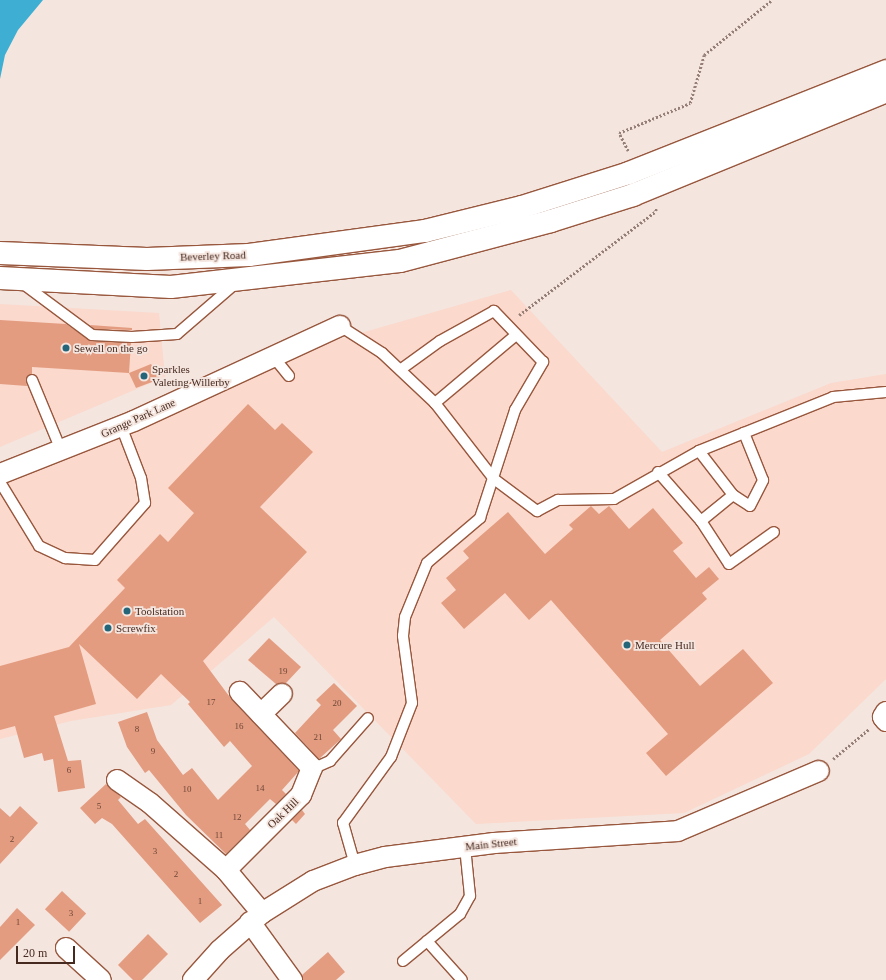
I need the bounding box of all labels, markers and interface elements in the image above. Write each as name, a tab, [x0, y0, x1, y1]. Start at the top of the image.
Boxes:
street label: Beverley Road	[180, 248, 246, 264]
place label: Sewell on the go	[74, 341, 148, 355]
marker: Sewell on the go	[61, 343, 71, 353]
place label: Sparkles Valeting Willerby	[152, 363, 230, 389]
marker: Sparkles Valeting Willerby	[139, 371, 149, 381]
street label: Grange Park Lane	[99, 396, 177, 440]
place label: Toolstation	[135, 604, 184, 618]
marker: Toolstation	[122, 606, 132, 616]
place label: Screwfix	[116, 621, 156, 635]
marker: Screwfix	[103, 623, 113, 633]
place label: Mercure Hull	[635, 638, 695, 652]
marker: Mercure Hull	[622, 640, 632, 650]
house number: 19	[278, 666, 288, 676]
house number: 17	[206, 697, 216, 707]
house number: 20	[332, 698, 342, 708]
house number: 16	[234, 721, 244, 731]
house number: 8	[135, 724, 139, 734]
house number: 21	[314, 732, 322, 742]
house number: 9	[151, 746, 155, 756]
house number: 6	[67, 765, 71, 775]
house number: 14	[256, 783, 264, 793]
house number: 10	[182, 784, 192, 794]
street label: Oak Hill	[265, 795, 301, 831]
house number: 5	[97, 801, 101, 811]
house number: 12	[232, 812, 242, 822]
house number: 11	[215, 830, 223, 840]
house number: 2	[10, 834, 14, 844]
street label: Main Street	[465, 835, 517, 853]
house number: 3	[153, 846, 157, 856]
house number: 2	[174, 869, 178, 879]
house number: 1	[198, 896, 202, 906]
house number: 3	[69, 908, 73, 918]
house number: 1	[16, 917, 20, 927]
scale bar	[18, 938, 77, 964]
text: 20 m	[23, 946, 47, 960]

